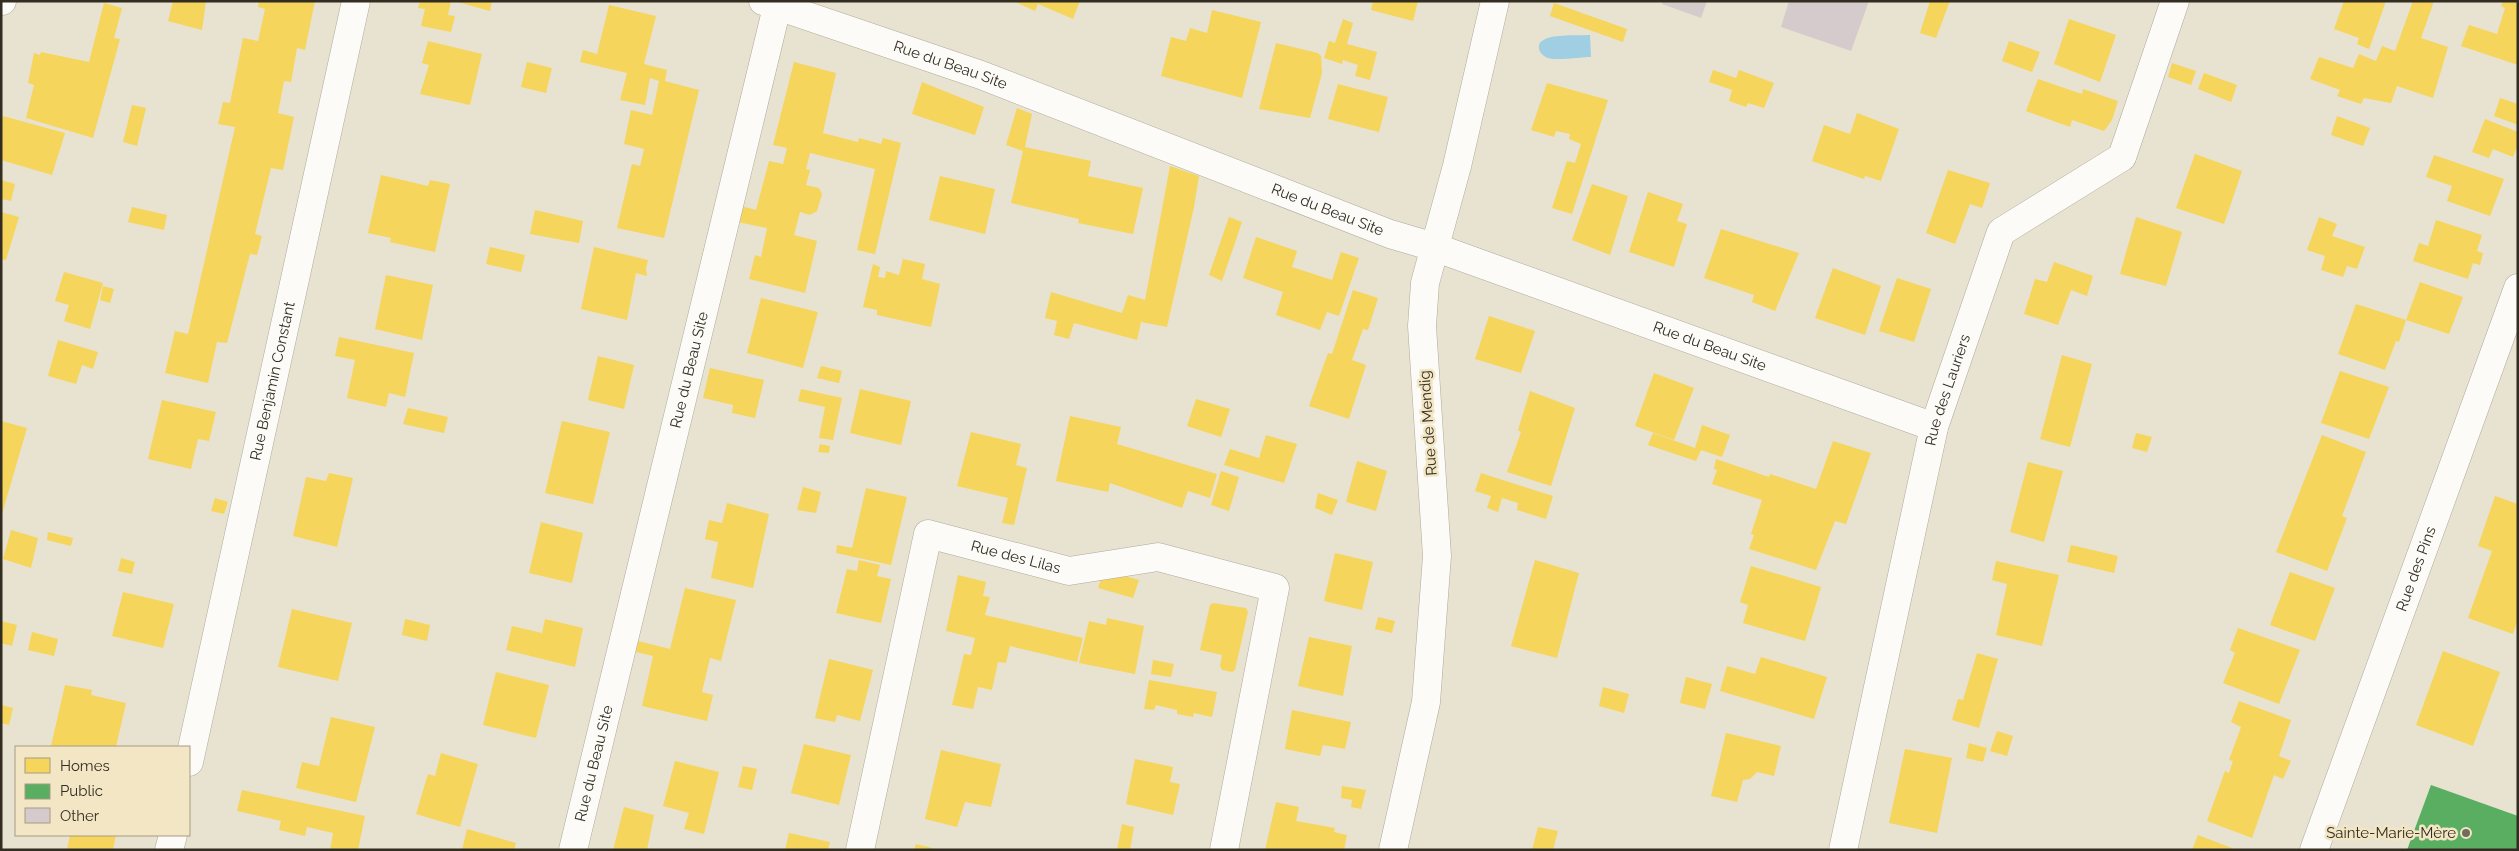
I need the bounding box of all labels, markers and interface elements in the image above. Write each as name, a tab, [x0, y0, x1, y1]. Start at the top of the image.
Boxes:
street label: Rue du Beau Site	[891, 37, 1010, 93]
street label: Rue du Beau Site	[1269, 180, 1387, 240]
street label: Rue Benjamin Constant	[246, 300, 299, 462]
street label: Rue du Beau Site	[666, 310, 712, 430]
street label: Rue du Beau Site	[1651, 318, 1769, 375]
street label: Rue des Lauriers	[1921, 332, 1974, 447]
street label: Rue de Mendig	[1415, 370, 1441, 476]
street label: Rue des Pins	[2392, 524, 2440, 614]
street label: Rue des Lilas	[969, 537, 1063, 577]
street label: Rue du Beau Site	[571, 703, 617, 824]
legend	[15, 746, 190, 836]
text: Homes	[60, 757, 110, 775]
text: Public	[60, 782, 103, 800]
text: Other	[60, 807, 100, 825]
place label: Sainte-Marie-Mère	[2326, 824, 2456, 842]
marker: Sainte-Marie-Mère	[2460, 827, 2472, 839]

